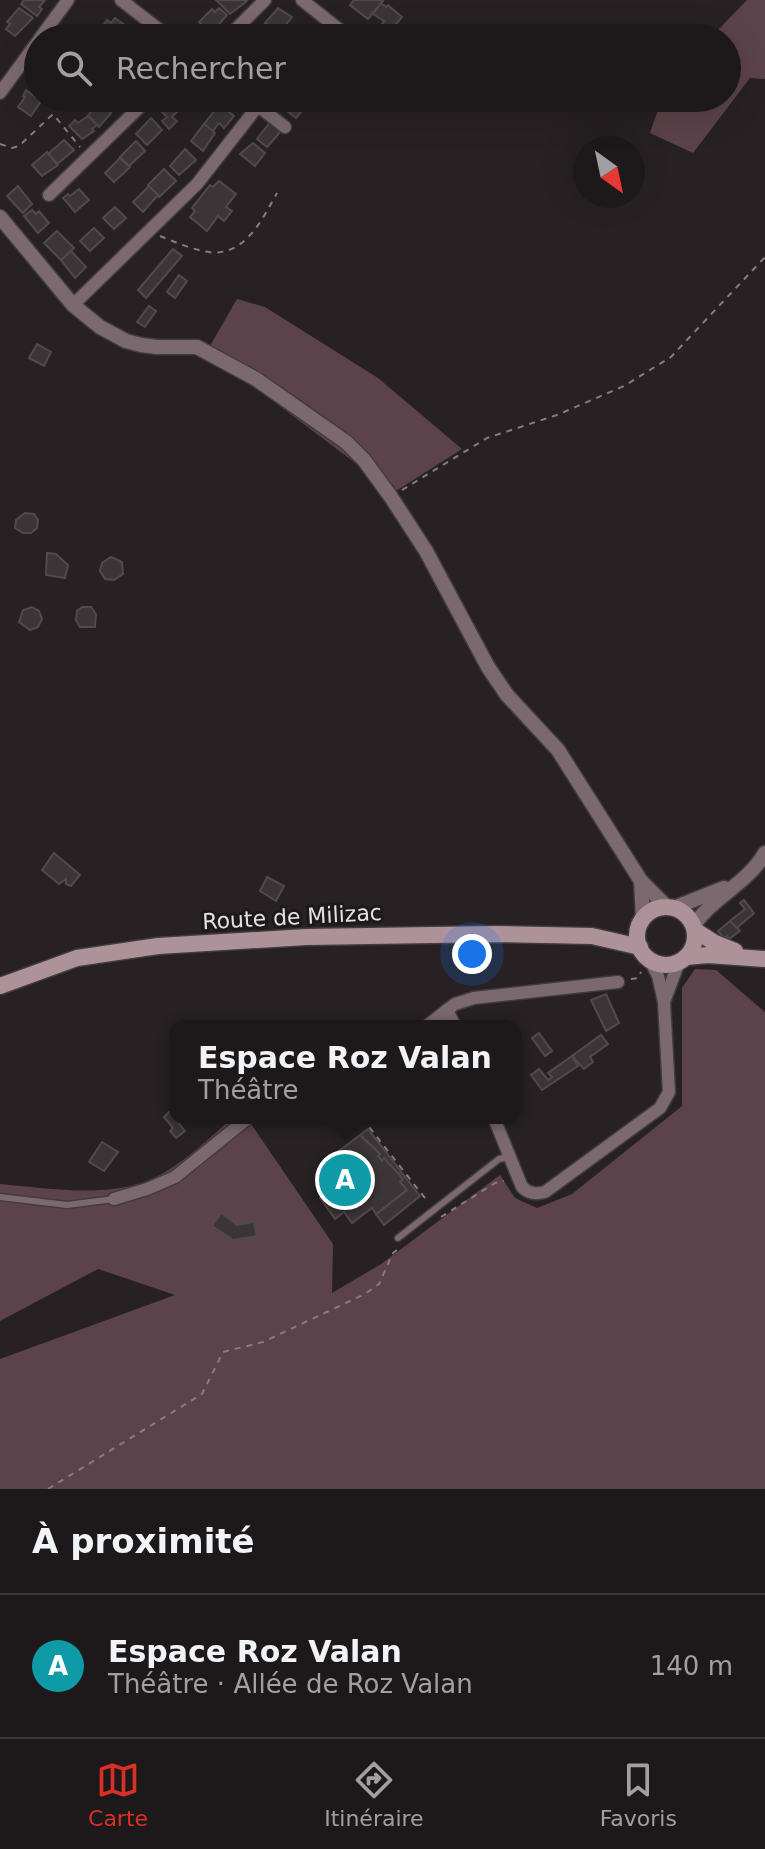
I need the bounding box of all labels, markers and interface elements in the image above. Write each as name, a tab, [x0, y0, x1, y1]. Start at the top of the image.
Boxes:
search box	[24, 24, 741, 112]
icon: search	[52, 46, 96, 90]
text: Rechercher	[116, 51, 286, 86]
north arrow	[573, 136, 645, 208]
street label: Route de Milizac	[202, 900, 382, 934]
your location	[452, 934, 492, 974]
popup	[169, 1020, 521, 1124]
text: Espace Roz Valan	[198, 1040, 492, 1075]
text: Théâtre	[198, 1075, 299, 1105]
pin: A	[319, 1150, 371, 1210]
text: À proximité	[32, 1521, 255, 1561]
text: Espace Roz Valan	[108, 1634, 402, 1669]
text: A	[48, 1651, 68, 1681]
text: 140 m	[650, 1651, 733, 1681]
text: Théâtre · Allée de Roz Valan	[108, 1669, 473, 1699]
tab: Carte	[88, 1758, 148, 1831]
tab: Itinéraire	[324, 1758, 424, 1831]
tab: Favoris	[600, 1758, 677, 1831]

